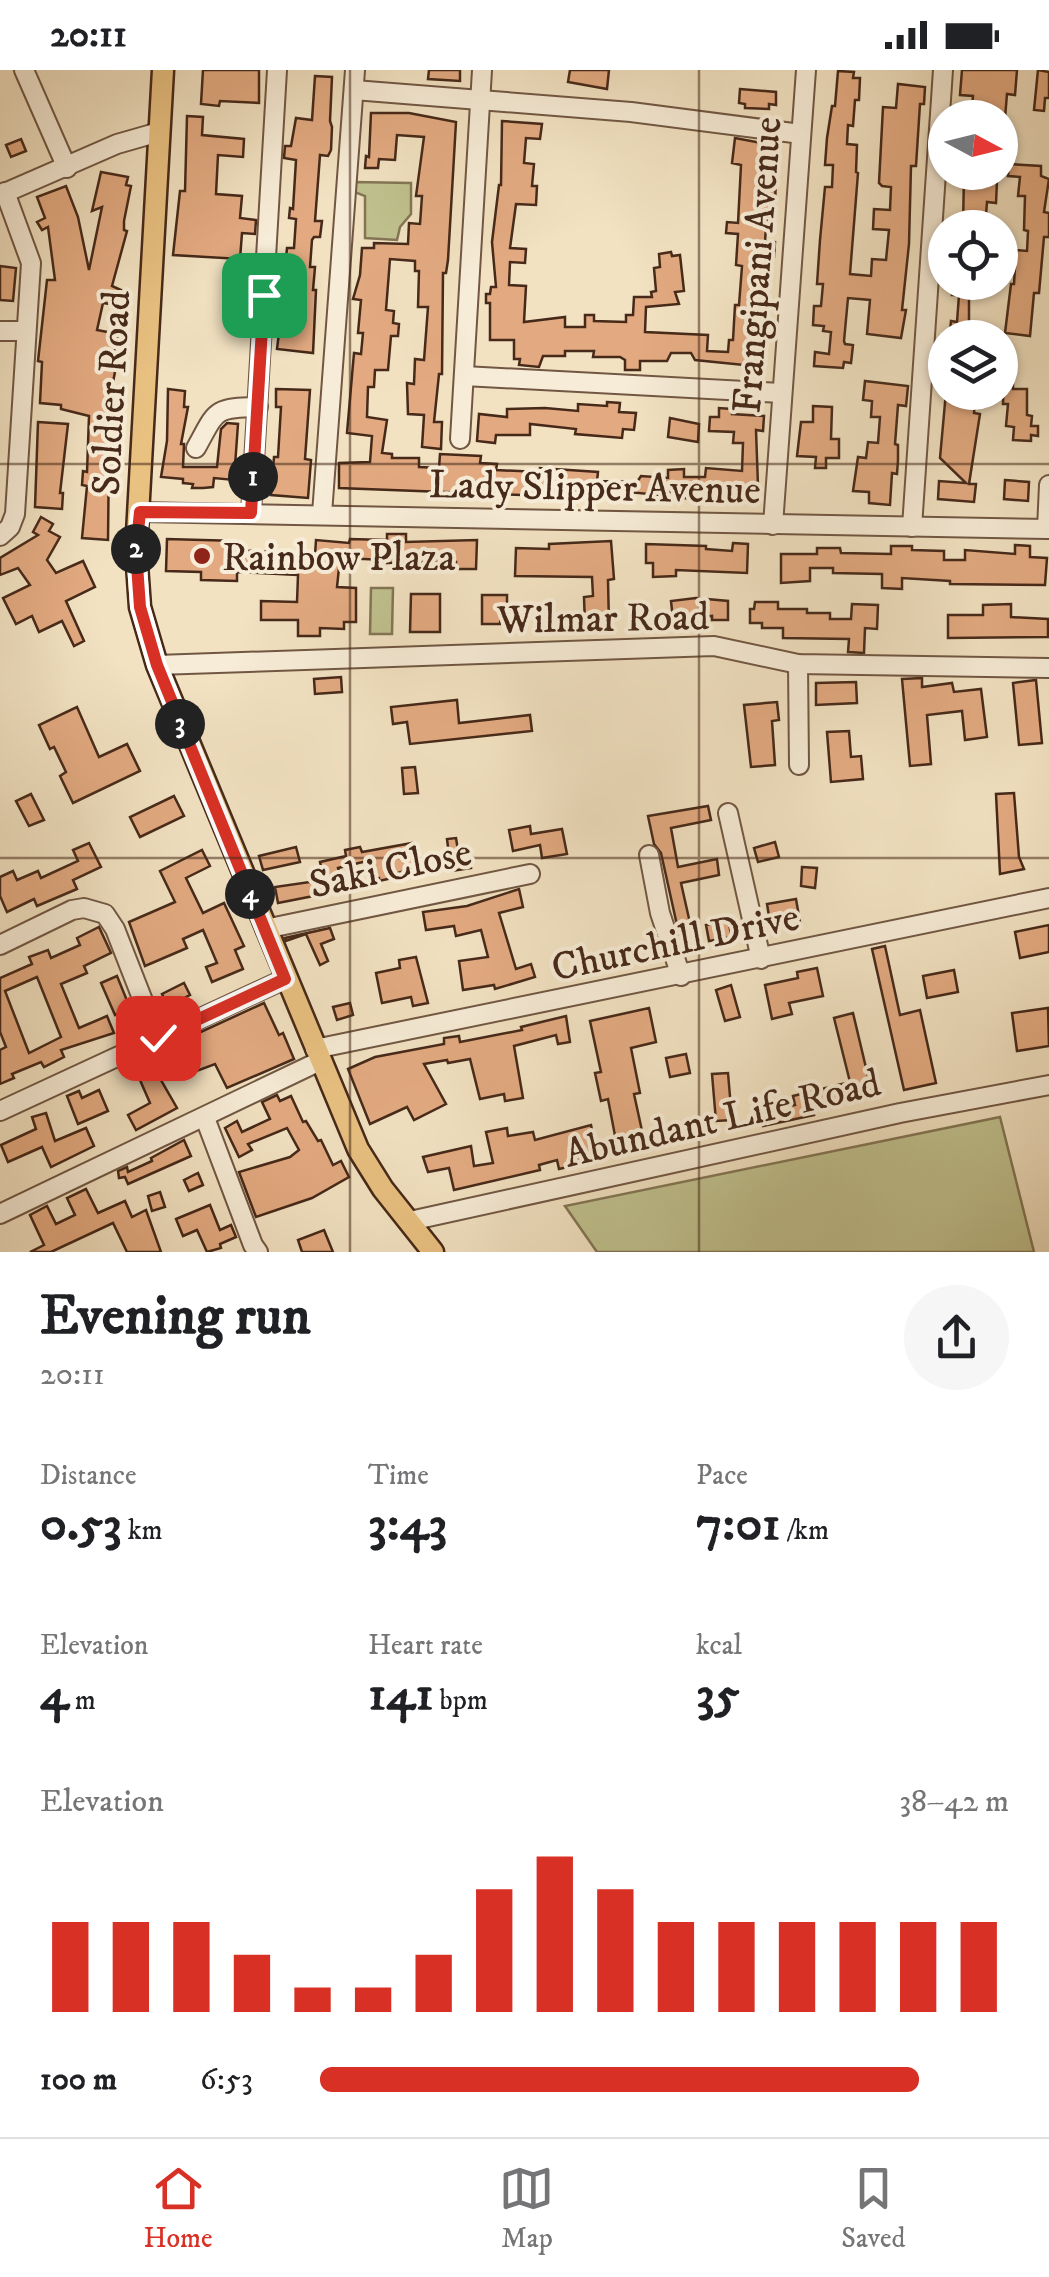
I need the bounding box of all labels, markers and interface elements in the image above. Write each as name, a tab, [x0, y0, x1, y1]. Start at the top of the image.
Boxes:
text: 20:11	[50, 11, 127, 59]
north arrow	[928, 100, 1018, 190]
map controls	[928, 100, 1018, 410]
street label: Frangipani Avenue	[724, 115, 794, 415]
button: locate	[928, 210, 1018, 300]
pin	[222, 253, 307, 338]
icon: arrive	[237, 268, 292, 323]
street label: Soldier Road	[83, 289, 143, 497]
button: layers	[928, 320, 1018, 410]
pin: 1	[228, 452, 278, 502]
text: 1	[248, 459, 258, 494]
street label: Lady Slipper Avenue	[429, 461, 761, 517]
pin: 2	[111, 524, 161, 574]
text: 2	[129, 531, 143, 566]
place label: Rainbow Plaza	[222, 534, 455, 584]
marker: Rainbow Plaza	[191, 545, 213, 567]
street label: Wilmar Road	[495, 593, 710, 647]
pin: 3	[155, 699, 205, 749]
text: 3	[175, 706, 185, 741]
street label: Saki Close	[305, 828, 476, 911]
pin: 4	[225, 869, 275, 919]
text: 4	[242, 876, 258, 911]
street label: Churchill Drive	[547, 893, 804, 995]
pin	[116, 996, 201, 1081]
icon: check	[131, 1011, 186, 1066]
street label: Abundant Life Road	[560, 1059, 886, 1181]
text: Evening run	[40, 1283, 311, 1352]
button: share	[904, 1285, 1009, 1390]
text: 20:11	[40, 1355, 105, 1395]
text: Distance	[40, 1458, 136, 1493]
text: Time	[368, 1458, 429, 1493]
text: Pace	[696, 1458, 748, 1493]
text: 0.53	[40, 1493, 122, 1556]
text: 3:43	[368, 1493, 447, 1556]
text: 7:01	[696, 1493, 780, 1556]
text: km	[122, 1513, 163, 1548]
text: /km	[780, 1513, 829, 1548]
text: Elevation	[40, 1628, 148, 1663]
text: Heart rate	[368, 1628, 483, 1663]
text: kcal	[696, 1628, 742, 1663]
text: 4	[40, 1663, 69, 1726]
text: 141	[368, 1663, 434, 1726]
text: 35	[696, 1663, 740, 1726]
text: m	[69, 1683, 96, 1718]
text: bpm	[434, 1683, 488, 1718]
text: Elevation	[40, 1782, 164, 1822]
text: 38–42 m	[899, 1782, 1009, 1822]
text: 100 m	[40, 2060, 117, 2100]
text: 6:53	[200, 2060, 253, 2100]
tab: Home	[143, 2161, 213, 2256]
tab: Map	[499, 2161, 554, 2256]
tab: Saved	[841, 2161, 906, 2256]

